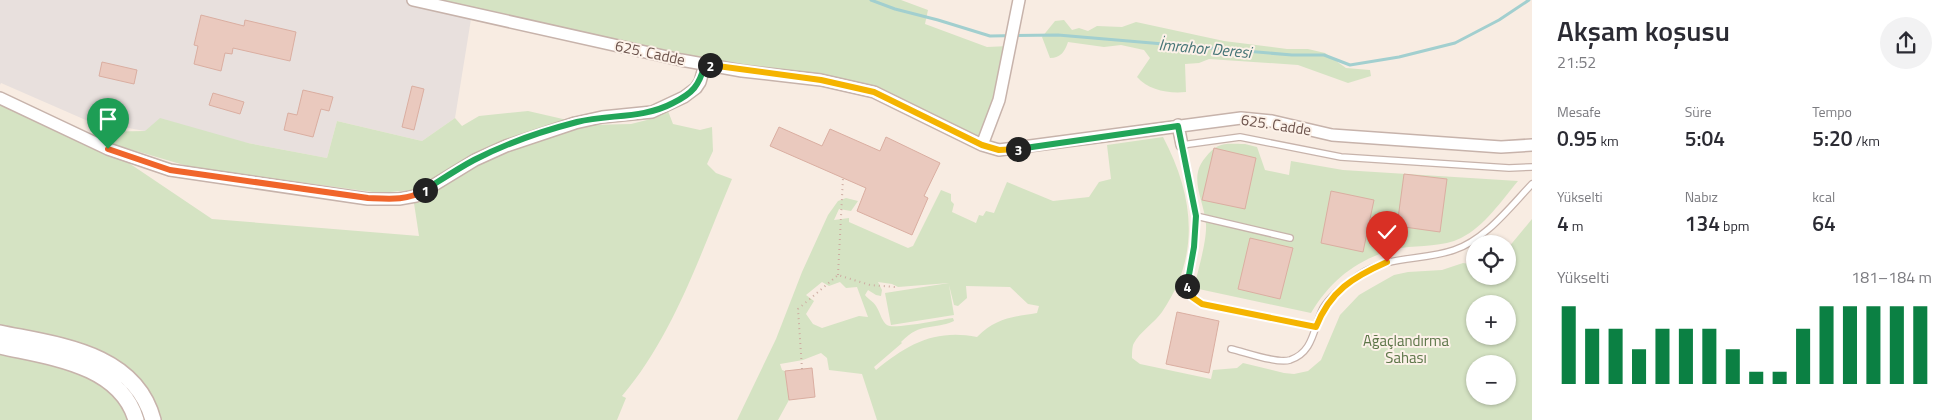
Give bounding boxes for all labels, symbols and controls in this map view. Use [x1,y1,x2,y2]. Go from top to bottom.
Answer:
text: Akşam koşusu [1557,9,1730,52]
button: share [1880,17,1932,69]
water label: İmrahor Deresi [1158,32,1254,64]
street label: 625. Cadde [613,34,687,71]
text: 21:52 [1557,50,1596,74]
pin: 2 [698,52,722,78]
text: 2 [707,55,714,76]
pin [87,98,129,149]
text: Mesafe [1557,101,1601,122]
text: Süre [1685,101,1711,122]
text: Tempo [1812,101,1852,122]
icon: arrive [94,105,122,133]
street label: 625. Cadde [1239,108,1313,141]
text: 0.95 [1557,122,1597,154]
text: 5:04 [1685,122,1725,154]
text: 5:20 [1812,122,1853,154]
text: km [1597,130,1619,151]
text: /km [1853,130,1880,151]
pin: 3 [1006,136,1030,162]
text: 3 [1015,139,1022,160]
pin: 1 [412,178,438,202]
text: 1 [422,180,429,201]
text: Yükselti [1557,186,1603,207]
text: Nabız [1685,186,1718,207]
text: kcal [1812,186,1835,207]
text: 4 [1557,207,1569,239]
text: 134 [1685,207,1720,239]
text: 64 [1812,207,1836,239]
pin [1366,211,1408,262]
text: m [1569,215,1584,236]
text: bpm [1720,215,1749,236]
icon: check [1373,218,1401,246]
map controls [1466,235,1516,405]
button: locate [1466,235,1516,285]
text: Yükselti [1557,265,1609,289]
text: 181–184 m [1851,265,1932,289]
pin: 4 [1174,274,1200,298]
text: 4 [1184,276,1191,297]
button: + [1466,295,1516,345]
park label: Ağaçlandırma Sahası [1363,329,1450,369]
button: − [1466,355,1516,405]

